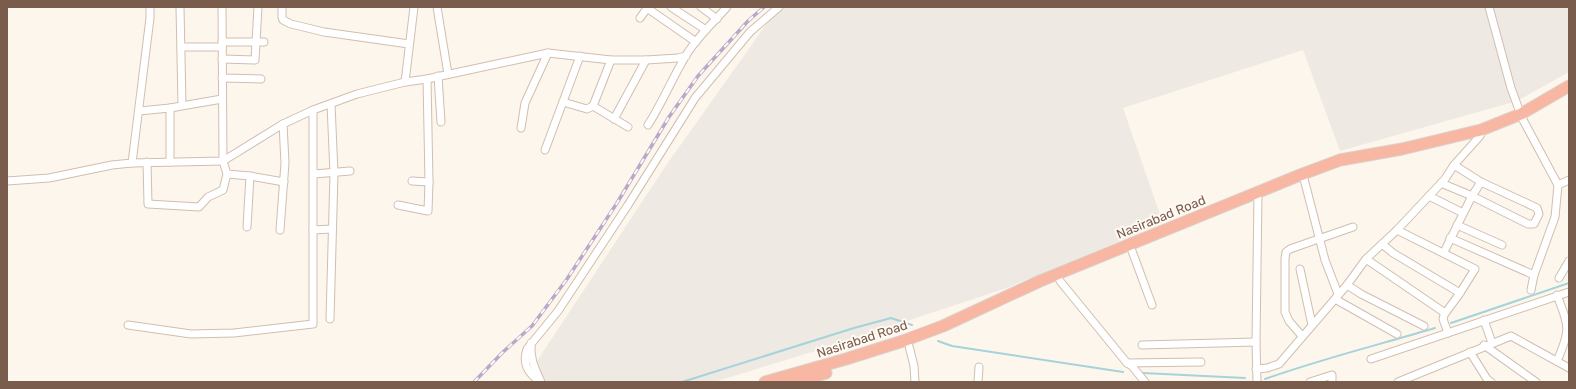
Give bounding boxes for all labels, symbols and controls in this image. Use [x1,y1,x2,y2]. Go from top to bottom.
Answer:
street label: Nasirabad Road [1114,192,1208,242]
street label: Nasirabad Road [815,317,909,361]

